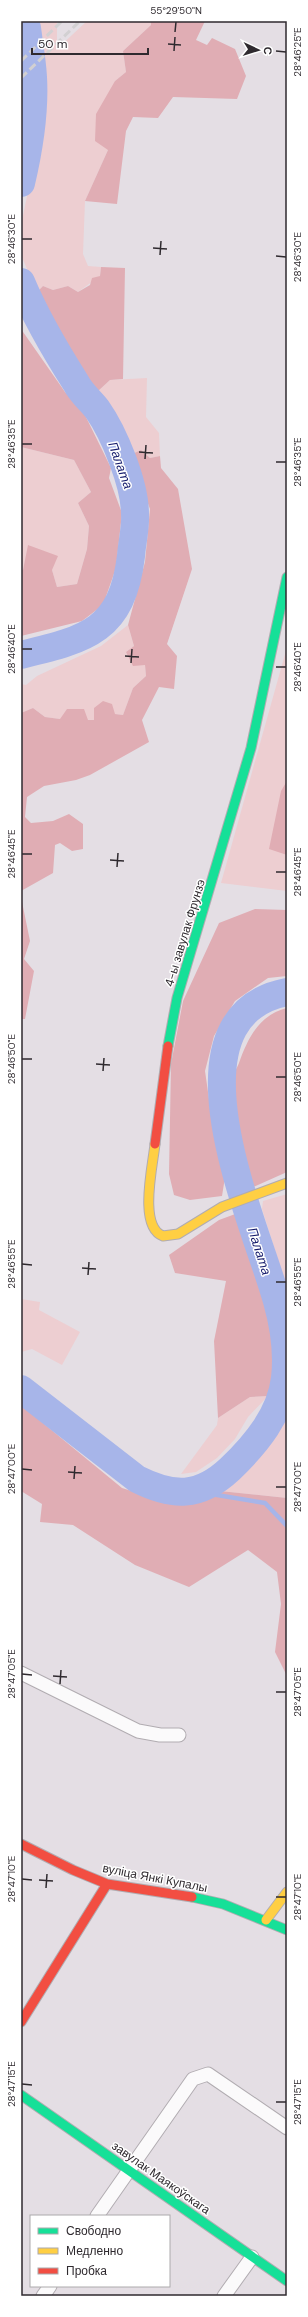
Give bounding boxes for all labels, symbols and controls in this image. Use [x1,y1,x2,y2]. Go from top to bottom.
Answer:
text: 55°29'50"N [150,4,202,17]
text: 28°46'25"E [291,27,304,77]
scale bar [32,30,148,56]
north arrow [238,30,278,70]
text: 50 m [38,36,67,52]
text: С [261,46,275,55]
text: 28°46'30"E [5,213,18,264]
text: 28°46'30"E [291,231,304,282]
text: 28°46'35"E [5,419,18,469]
text: 28°46'35"E [291,437,304,487]
water label: Палата [104,439,137,491]
text: 28°46'40"E [5,624,18,674]
text: 28°46'40"E [291,642,304,692]
text: 28°46'45"E [5,829,18,879]
text: 28°46'45"E [291,847,304,897]
street label: 4-ы завулак Фрунзэ [161,877,209,989]
text: 28°46'50"E [5,1034,18,1084]
text: 28°46'50"E [291,1052,304,1102]
water label: Палата [244,1225,275,1277]
text: 28°46'55"E [5,1239,18,1289]
text: 28°46'55"E [291,1257,304,1307]
text: 28°47'00"E [5,1443,18,1494]
text: 28°47'00"E [291,1461,304,1512]
text: 28°47'05"E [5,1649,18,1699]
text: 28°47'05"E [291,1667,304,1717]
text: 28°47'10"E [5,1855,18,1902]
street label: вуліца Янкі Купалы [101,1860,209,1896]
text: 28°47'10"E [291,1873,304,1920]
text: 28°47'15"E [5,2061,18,2107]
text: 28°47'15"E [291,2079,304,2125]
street label: завулак Маякоўскага [109,2138,214,2218]
legend [30,2215,170,2287]
text: Свободно [66,2223,121,2239]
text: Медленно [66,2243,123,2259]
text: Пробка [66,2263,107,2279]

